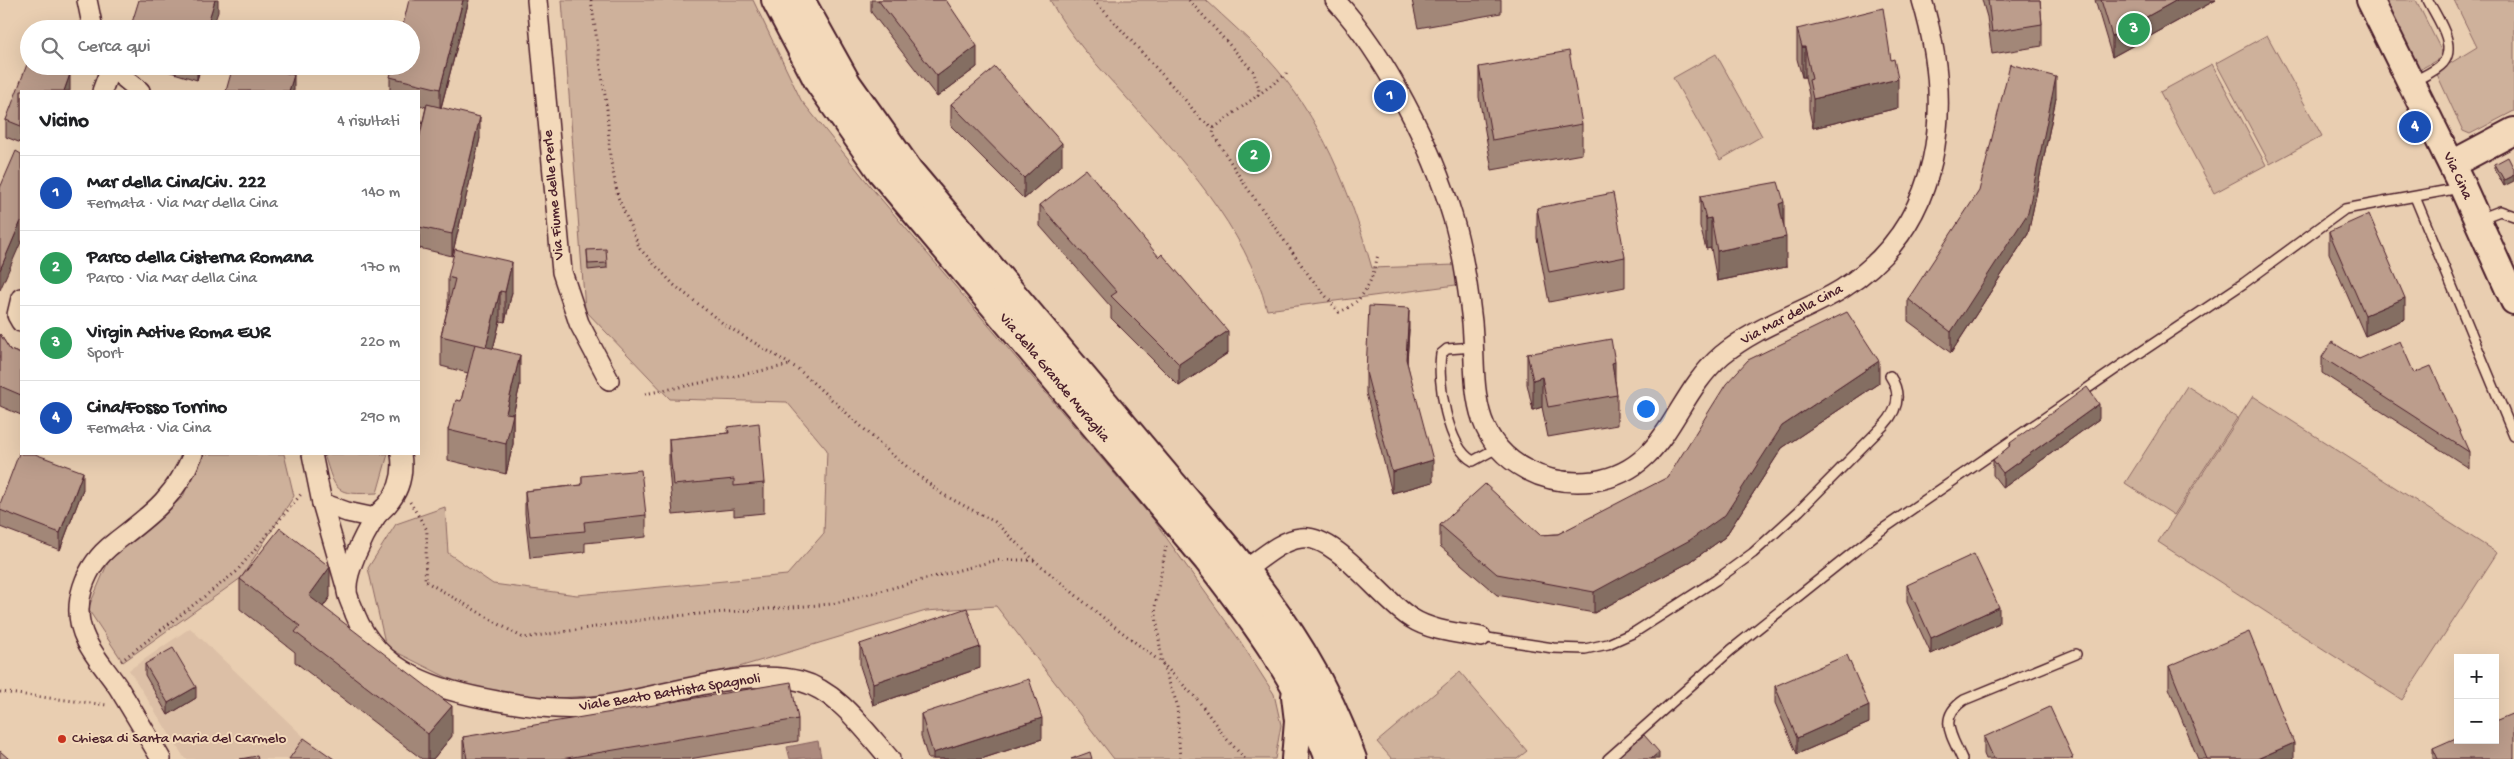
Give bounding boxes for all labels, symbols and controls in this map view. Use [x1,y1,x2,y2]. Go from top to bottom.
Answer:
pin: 3 [2118,10,2150,48]
search box [20,20,420,75]
icon: search [38,34,66,62]
text: Cerca qui [78,36,151,59]
pin: 1 [1374,77,1406,115]
pin: 4 [2399,108,2431,146]
text: Vicino [40,110,89,135]
text: 4 risultati [337,113,400,132]
street label: Via Fiume delle Perle [539,129,569,262]
pin: 2 [1238,137,1270,175]
street label: Via Cina [2438,148,2476,203]
text: Mar della Cina/Civ. 222 [87,172,266,195]
text: 1 [53,184,59,203]
text: 140 m [362,184,400,203]
text: Fermata · Via Mar della Cina [87,195,278,214]
text: Parco della Cisterna Romana [87,247,313,270]
text: 2 [52,259,60,278]
text: 170 m [361,259,400,278]
text: Parco · Via Mar della Cina [87,270,257,289]
street label: Via Mar della Cina [1737,280,1847,350]
street label: Via della Grande Muraglia [994,309,1114,447]
text: Virgin Active Roma EUR [87,322,270,345]
text: 3 [52,334,60,353]
text: 220 m [360,334,400,353]
text: Sport [87,345,123,364]
your location [1633,396,1659,422]
text: Cina/Fosso Torrino [87,397,227,420]
text: 4 [52,409,60,428]
text: 290 m [360,409,400,428]
text: Fermata · Via Cina [87,420,211,439]
map controls [2454,654,2499,744]
button: + [2454,654,2499,699]
street label: Viale Beato Battista Spagnoli [577,670,762,716]
button: − [2454,699,2499,744]
place label: Chiesa di Santa Maria del Carmelo [72,730,287,748]
marker: Chiesa di Santa Maria del Carmelo [56,733,68,745]

